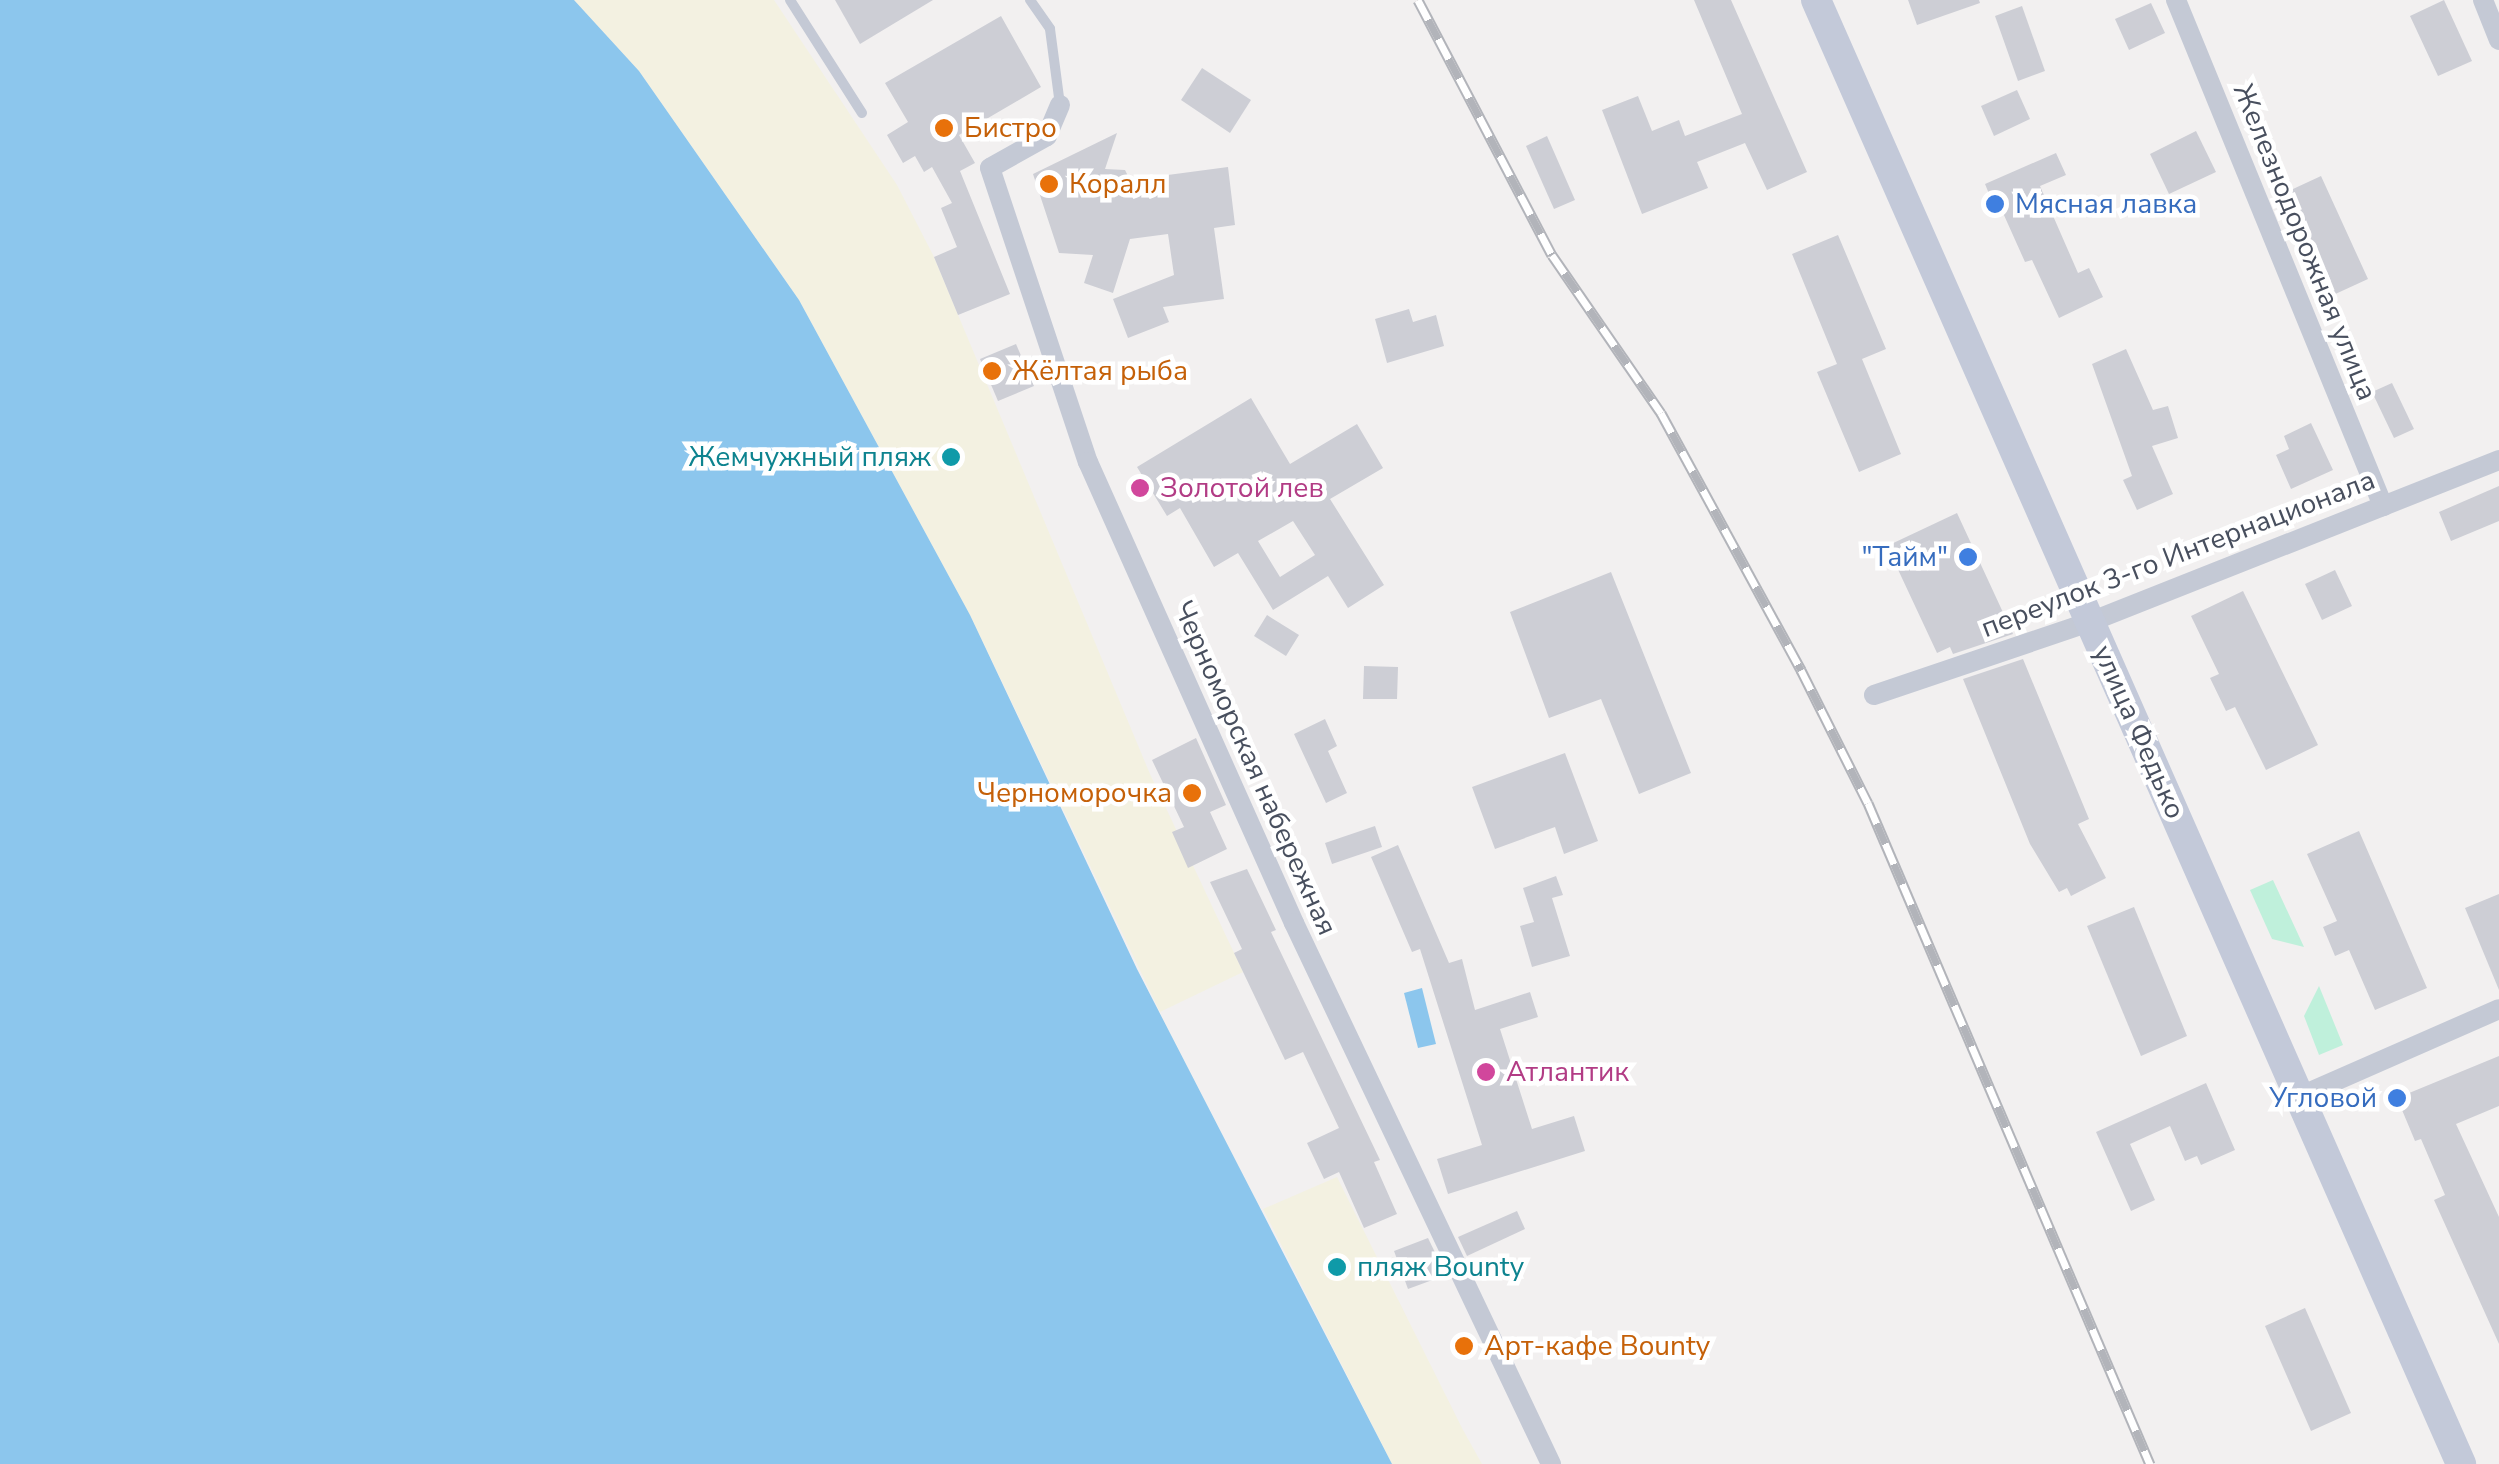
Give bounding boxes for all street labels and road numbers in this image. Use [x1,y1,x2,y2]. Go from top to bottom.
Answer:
street label: Железнодорожная улица [2226,79,2384,405]
street label: переулок 3-го Интернационала [1976,463,2380,645]
street label: Черноморская набережная [1166,596,1344,940]
street label: улица Федько [2086,640,2192,824]

